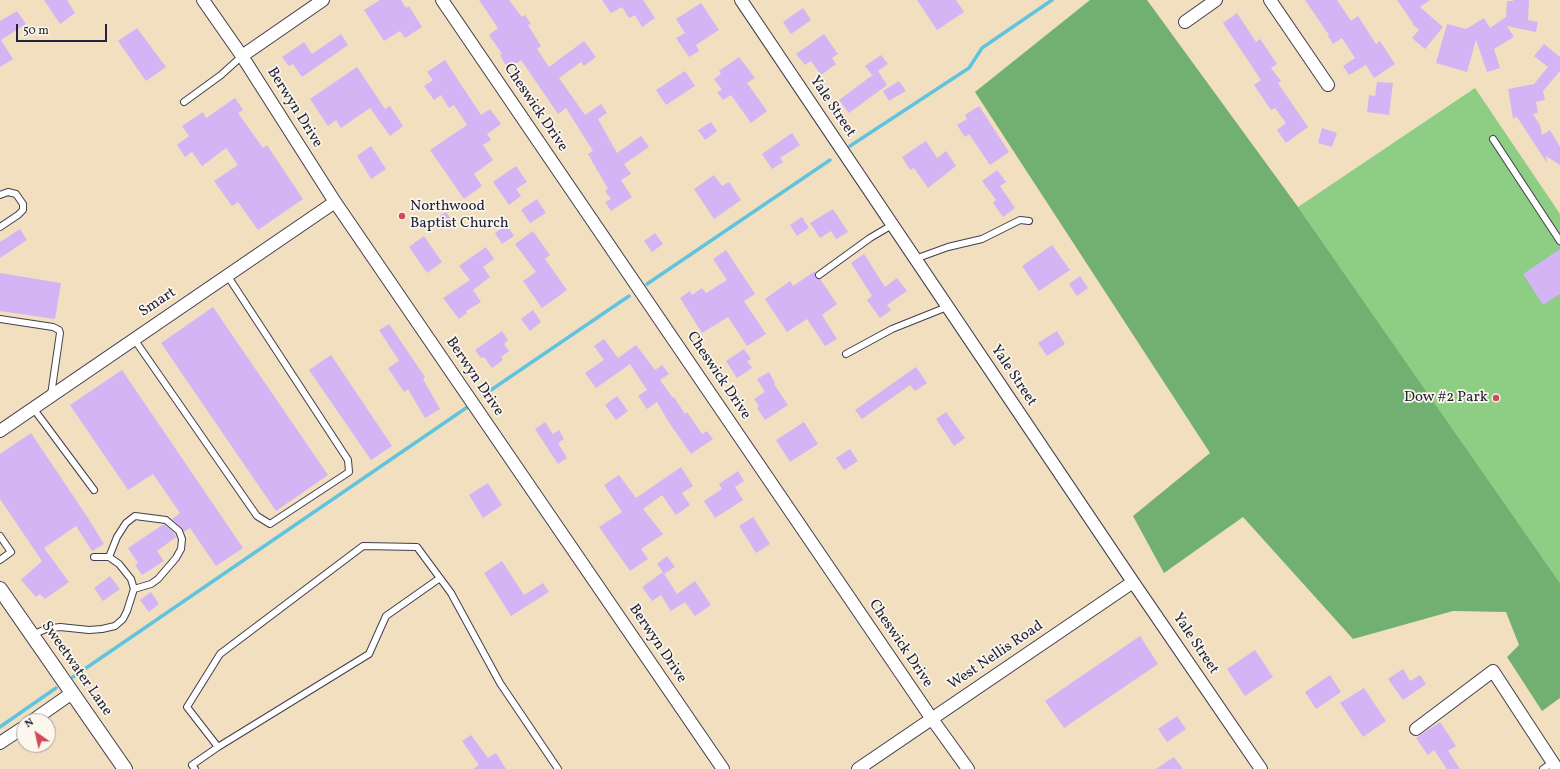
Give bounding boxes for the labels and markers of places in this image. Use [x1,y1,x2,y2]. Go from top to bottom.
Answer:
place label: Northwood Baptist Church [410,198,509,233]
marker: Northwood Baptist Church [397,211,407,221]
place label: Dow #2 Park [1404,389,1488,407]
marker: Dow #2 Park [1491,393,1501,403]

